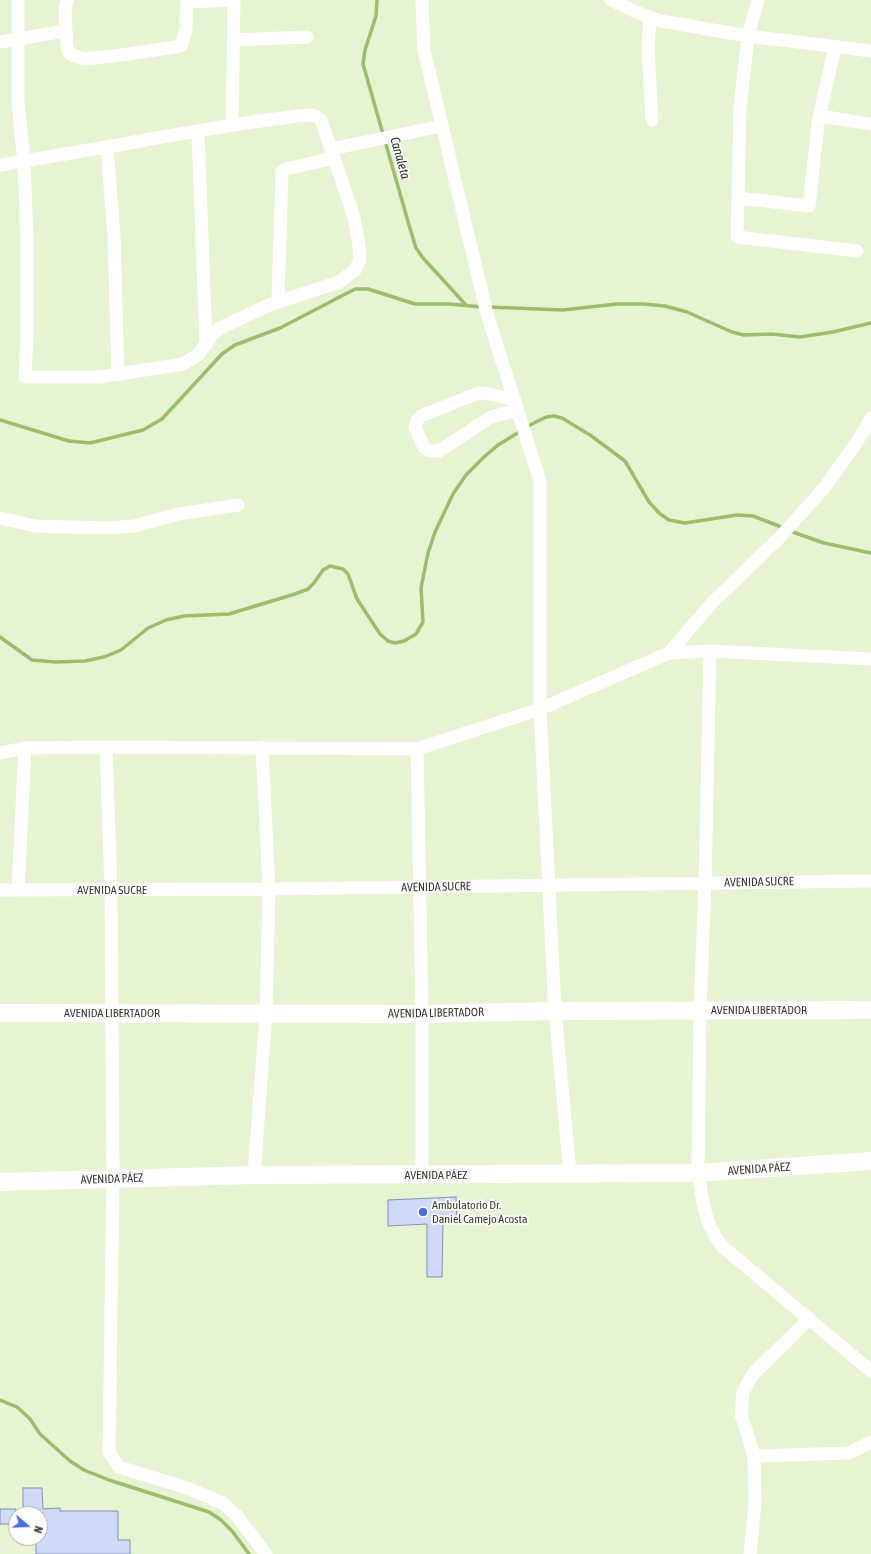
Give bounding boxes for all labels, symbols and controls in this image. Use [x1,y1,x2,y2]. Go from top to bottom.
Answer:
water label: Canaleta [387,135,413,181]
street label: AVENIDA SUCRE [724,874,794,890]
street label: AVENIDA SUCRE [401,879,471,895]
street label: AVENIDA SUCRE [77,883,147,897]
street label: AVENIDA LIBERTADOR [711,1003,807,1017]
street label: AVENIDA LIBERTADOR [388,1005,484,1021]
street label: AVENIDA LIBERTADOR [64,1006,160,1020]
street label: AVENIDA PÁEZ [727,1160,791,1178]
street label: AVENIDA PÁEZ [405,1168,467,1182]
street label: AVENIDA PÁEZ [80,1171,144,1187]
place label: Ambulatorio Dr. Daniel Camejo Acosta [432,1198,527,1226]
marker: Ambulatorio Dr. Daniel Camejo Acosta [417,1206,429,1218]
north arrow [8,1506,48,1546]
text: N [32,1525,45,1535]

